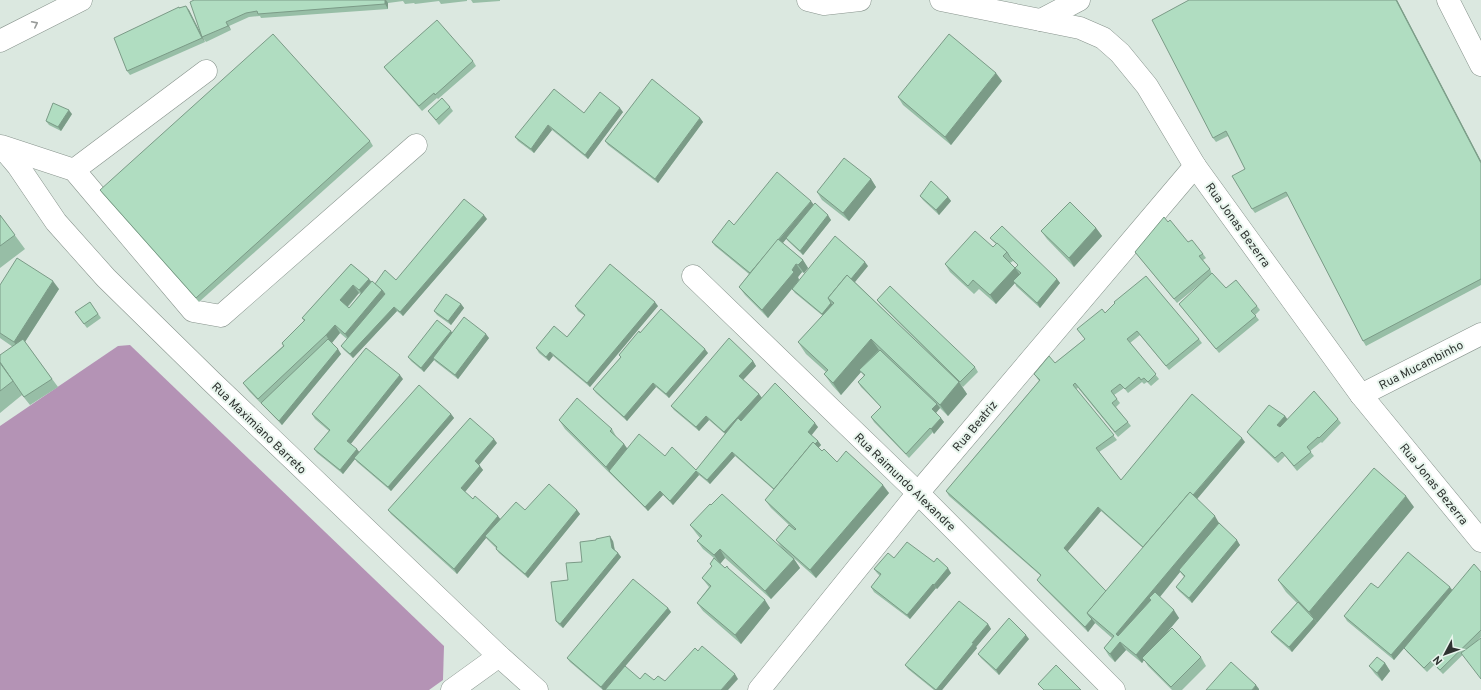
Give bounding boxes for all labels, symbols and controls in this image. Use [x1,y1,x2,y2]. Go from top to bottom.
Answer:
one-way arrow [31,21,38,28]
street label: Rua Jonas Bezerra [1201,180,1273,271]
street label: Rua Mucambinho [1376,338,1467,394]
street label: Rua Maximiano Barreto [207,379,309,478]
street label: Rua Beatriz [950,398,1002,456]
street label: Rua Raimundo Alexandre [850,430,958,535]
street label: Rua Jonas Bezerra [1395,440,1471,529]
north arrow [1425,634,1465,674]
text: N [1430,652,1446,667]

